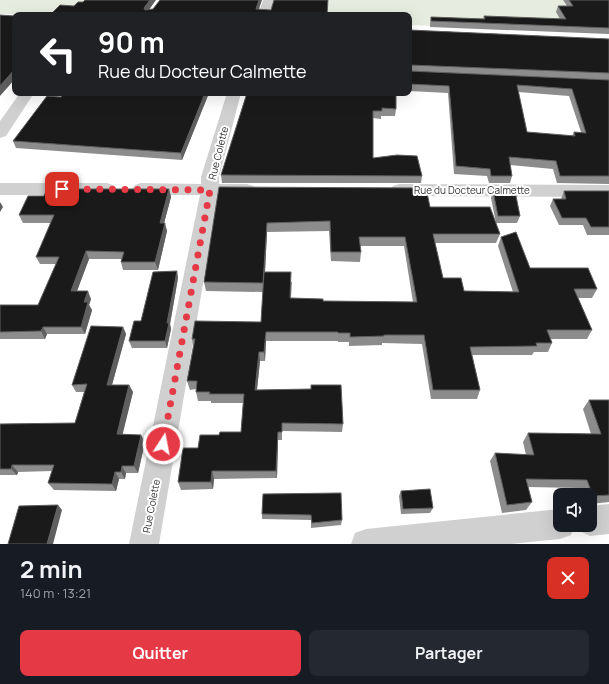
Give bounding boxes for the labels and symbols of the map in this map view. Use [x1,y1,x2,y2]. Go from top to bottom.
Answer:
street label: Rue Colette [205,125,231,181]
pin [45,172,79,206]
street label: Rue du Docteur Calmette [414,183,530,197]
position arrow [142,423,184,465]
street label: Rue Colette [139,478,163,534]

